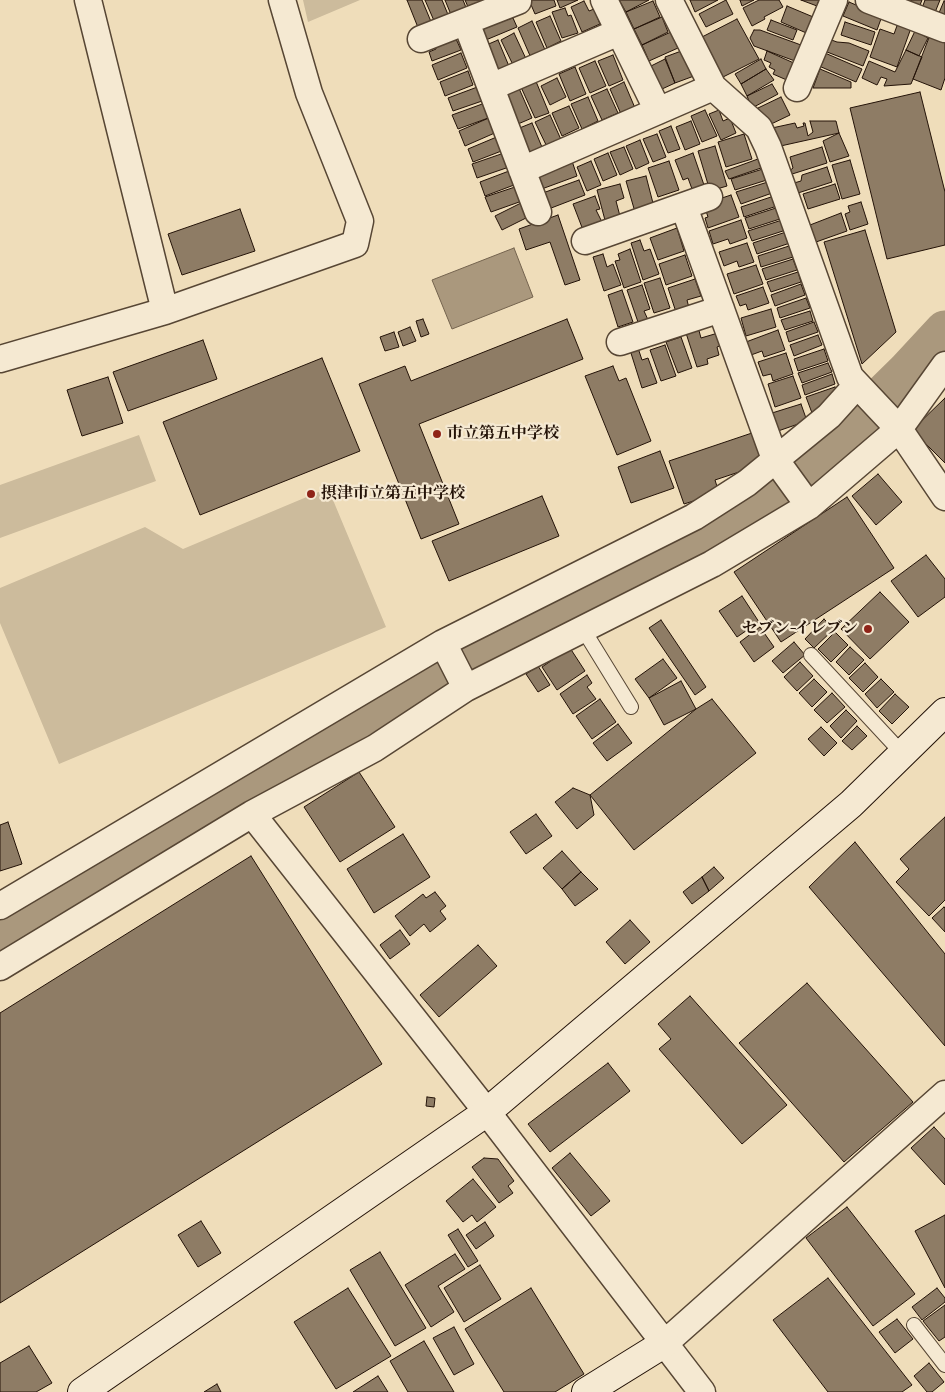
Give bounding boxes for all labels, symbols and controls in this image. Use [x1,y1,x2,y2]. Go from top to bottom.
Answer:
place label: 市立第五中学校 [447,424,559,444]
marker: 市立第五中学校 [431,428,443,440]
place label: 摂津市立第五中学校 [321,484,465,504]
marker: 摂津市立第五中学校 [305,488,317,500]
place label: セブン-イレブン [742,619,858,639]
marker: セブン-イレブン [862,623,874,635]

